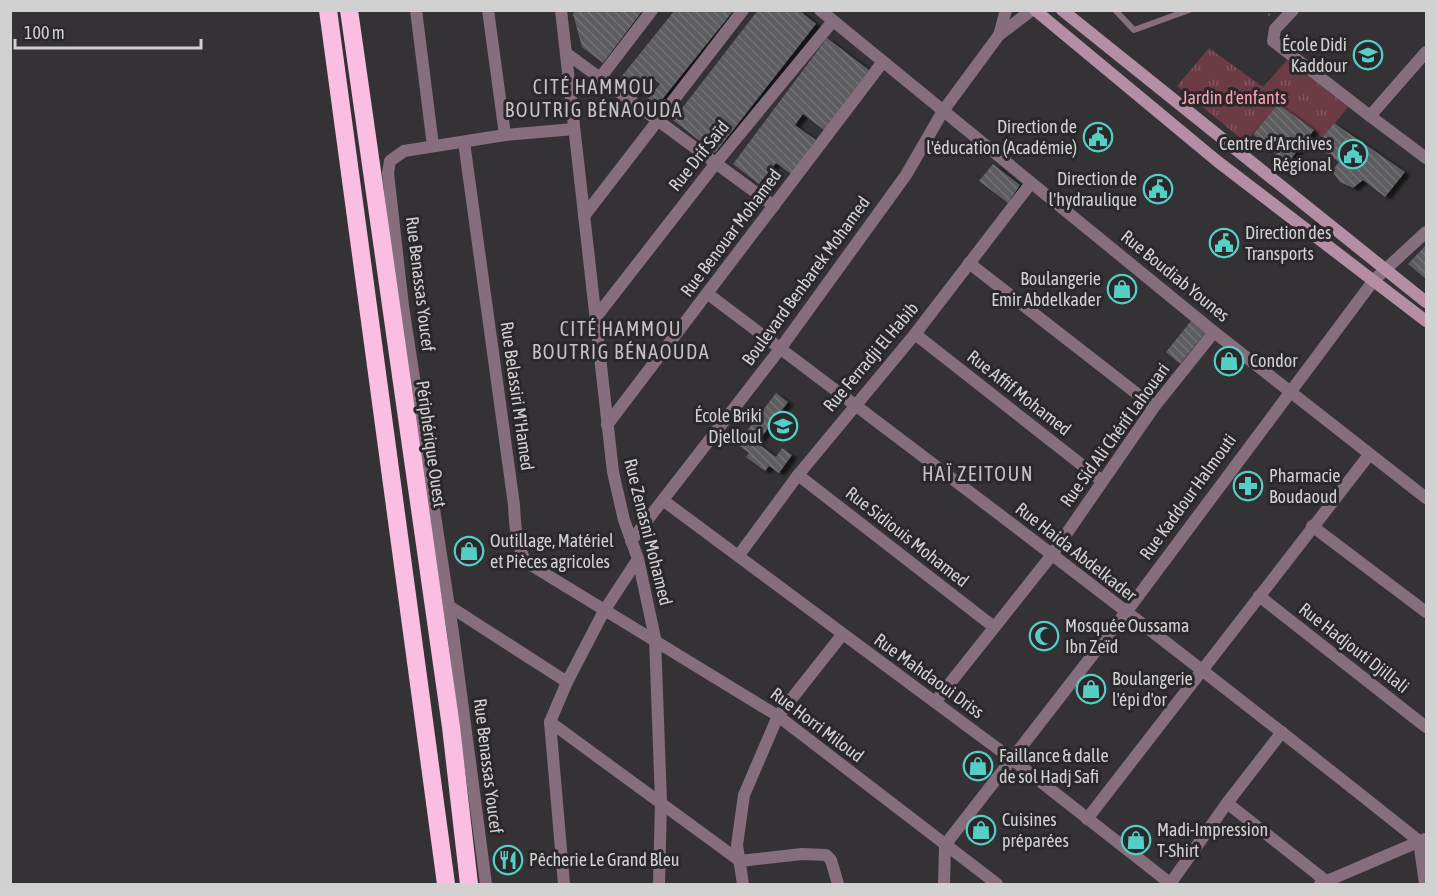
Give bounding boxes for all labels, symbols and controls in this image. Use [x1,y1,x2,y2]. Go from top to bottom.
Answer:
scale bar [15,12,201,50]
text: 100 m [24,22,65,43]
place label: École Didi Kaddour [1282,34,1348,76]
school or university icon: École Didi Kaddour [1352,39,1384,71]
district label: CITÉ HAMMOU BOUTRIG BÉNAOUDA [505,75,683,121]
park label: Jardin d'enfants [1182,87,1286,108]
street label: Rue Drif Saïd [664,116,733,195]
place label: Direction de l'éducation (Académie) [926,116,1077,158]
public building icon: Direction de l'éducation (Académie) [1082,121,1114,153]
place label: Centre d'Archives Régional [1219,133,1332,175]
public building icon: Centre d'Archives Régional [1337,138,1369,170]
street label: Rue Benouar Mohamed [676,165,785,301]
place label: Direction de l'hydraulique [1048,168,1137,210]
public building icon: Direction de l'hydraulique [1142,173,1174,205]
street label: Boulevard Benbarek Mohamed [737,192,874,369]
street label: Rue Benassas Youcef [402,215,439,353]
place label: Direction des Transports [1245,222,1331,264]
street label: Rue Boudiab Younes [1117,225,1234,326]
public building icon: Direction des Transports [1208,227,1240,259]
place label: Boulangerie Emir Abdelkader [991,268,1102,310]
shop icon: Boulangerie Emir Abdelkader [1106,273,1138,305]
street label: Rue Ferradji El Habib [819,298,922,416]
district label: CITÉ HAMMOU BOUTRIG BÉNAOUDA [532,317,710,363]
street label: Rue Belassiri M'Hamed [497,320,538,472]
shop icon: Condor [1213,345,1245,377]
street label: Rue Affif Mohamed [963,346,1075,440]
place label: Condor [1250,350,1298,371]
street label: Rue Sid Ali Chérif Lahouari [1056,359,1174,511]
street label: Périphérique Ouest [412,379,451,509]
place label: École Briki Djelloul [694,405,762,447]
school or university icon: École Briki Djelloul [767,410,799,442]
street label: Rue Kaddour Halmouti [1135,430,1240,564]
street label: Rue Zenasni Mohamed [620,456,677,607]
district label: HAÏ ZEITOUN [922,462,1034,485]
place label: Pharmacie Boudaoud [1269,465,1341,507]
pharmacy icon: Pharmacie Boudaoud [1232,470,1264,502]
street label: Rue Sidiouis Mohamed [842,482,973,591]
street label: Rue Haida Abdelkader [1012,498,1142,606]
place label: Outillage, Matériel et Pièces agricoles [490,530,614,572]
shop icon: Outillage, Matériel et Pièces agricoles [453,535,485,567]
street label: Rue Hadjouti Djillali [1295,598,1414,697]
place label: Mosquée Oussama Ibn Zeïd [1065,615,1189,657]
mosque icon: Mosquée Oussama Ibn Zeïd [1028,620,1060,652]
street label: Rue Mahdaoui Driss [870,629,988,722]
place label: Boulangerie l'épi d'or [1112,668,1193,710]
shop icon: Boulangerie l'épi d'or [1075,673,1107,705]
street label: Rue Horri Miloud [767,683,868,766]
street label: Rue Benassas Youcef [470,697,507,835]
place label: Faillance & dalle de sol Hadj Safi [999,745,1109,787]
shop icon: Faillance & dalle de sol Hadj Safi [962,750,994,782]
place label: Cuisines préparées [1002,809,1069,851]
shop icon: Cuisines préparées [965,814,997,846]
place label: Madi-Impression T-Shirt [1157,819,1268,861]
shop icon: Madi-Impression T-Shirt [1120,824,1152,856]
restaurant icon: Pêcherie Le Grand Bleu [492,844,524,876]
place label: Pêcherie Le Grand Bleu [529,849,680,870]

